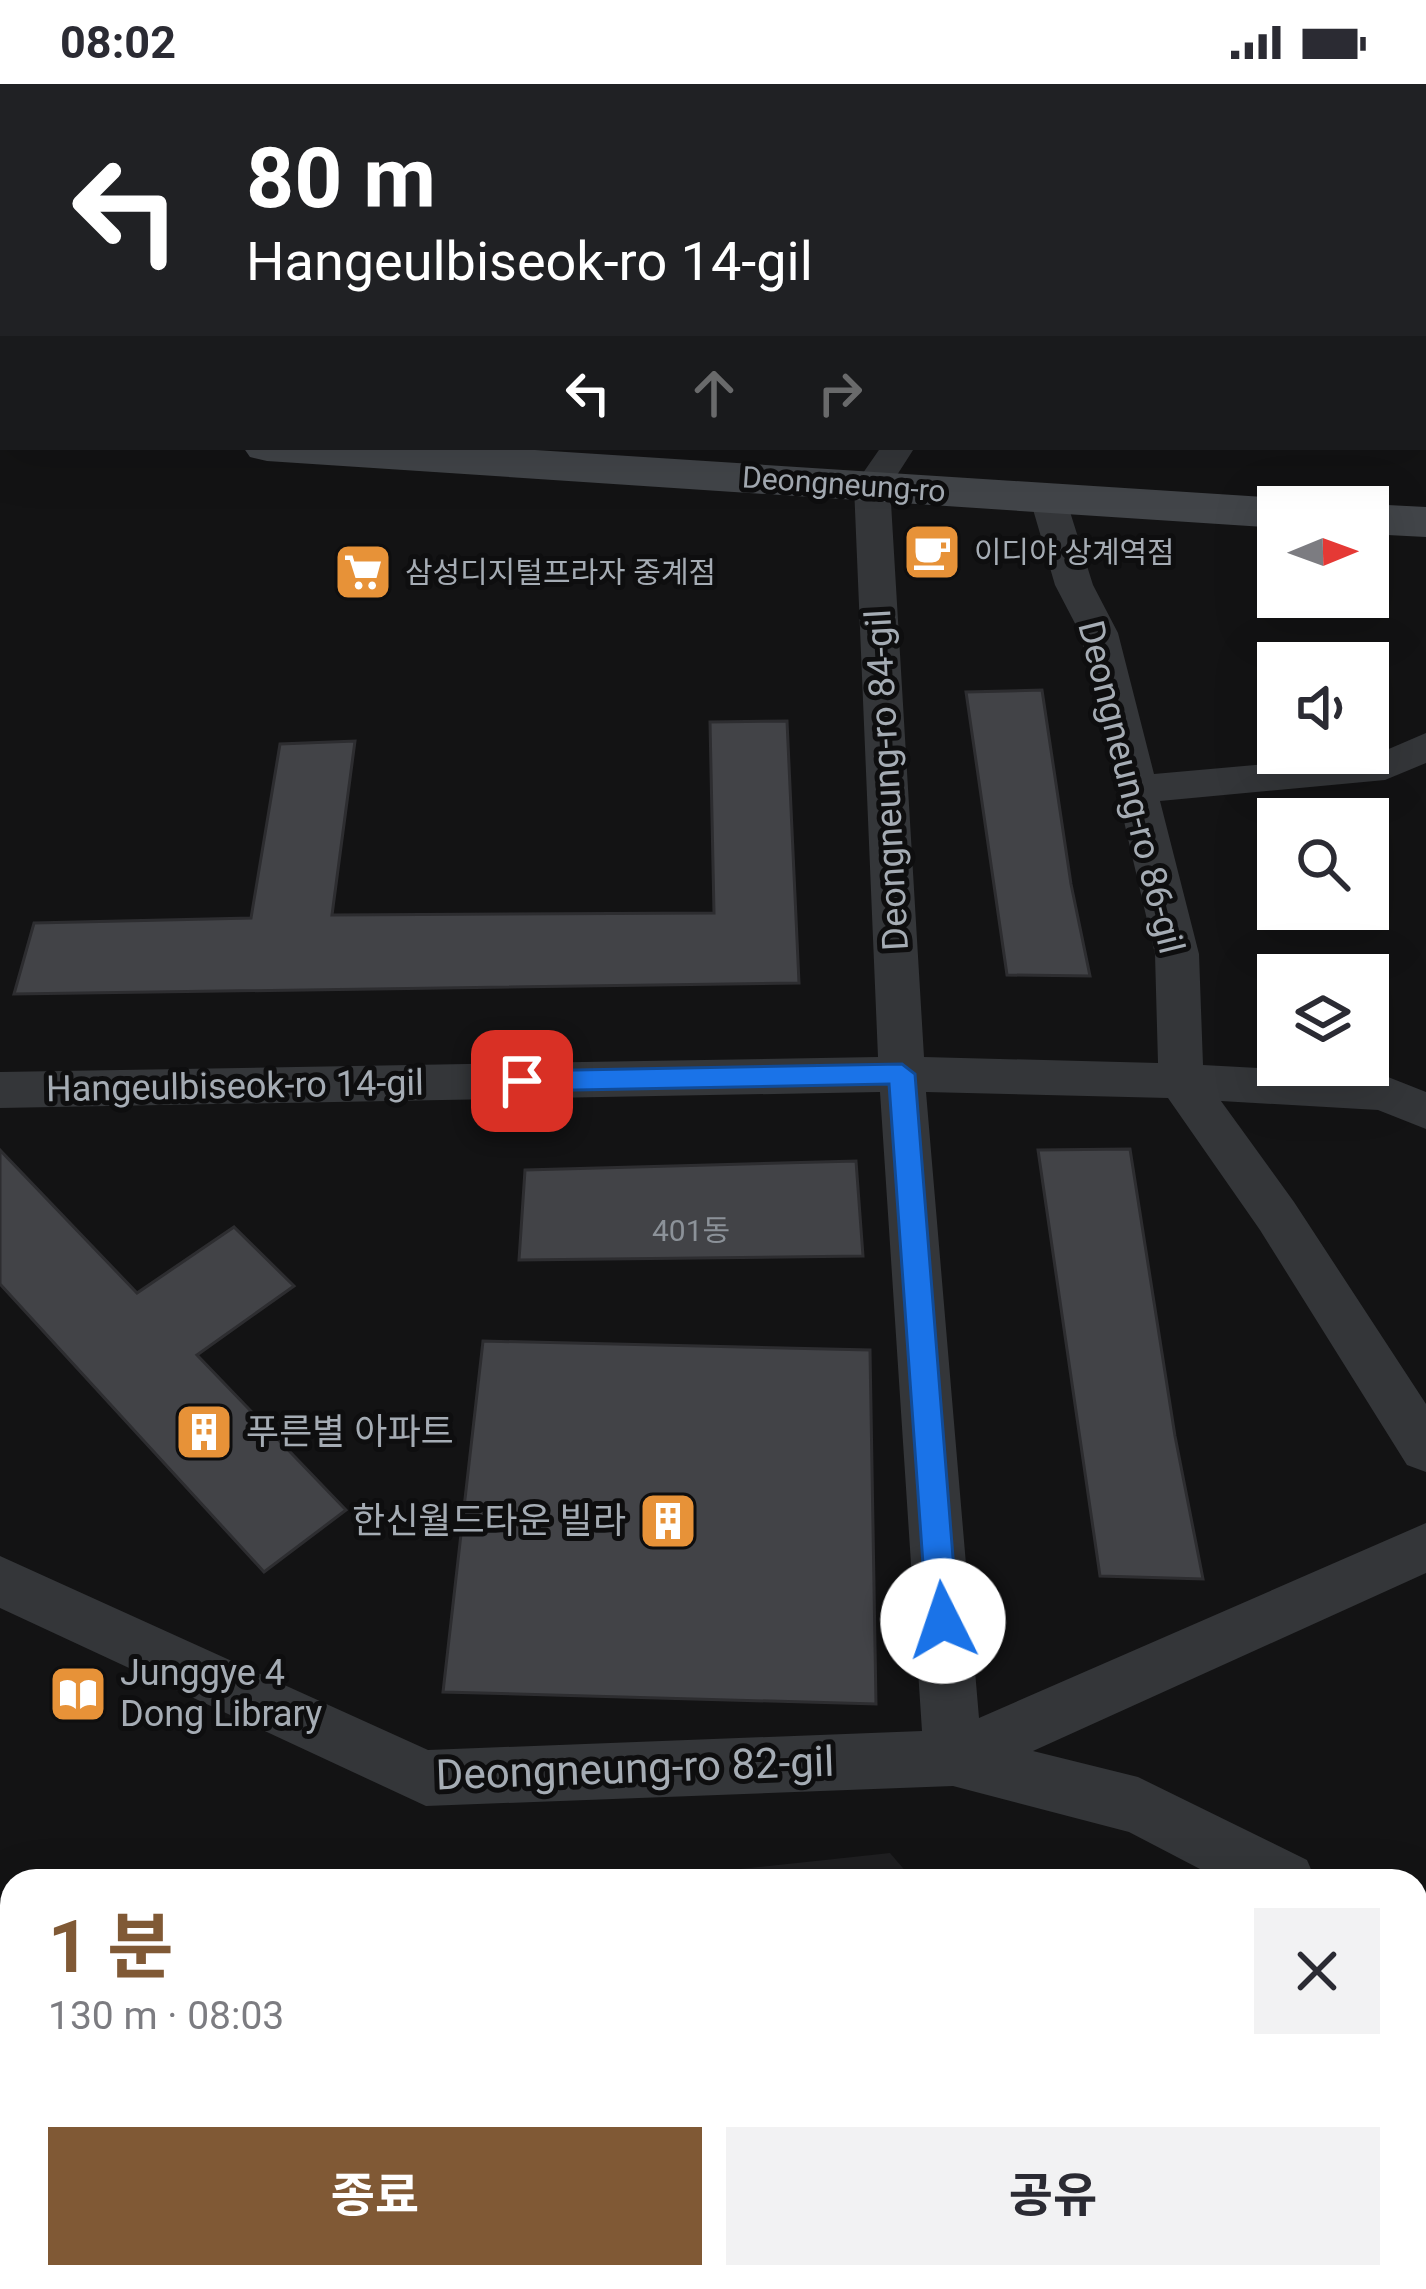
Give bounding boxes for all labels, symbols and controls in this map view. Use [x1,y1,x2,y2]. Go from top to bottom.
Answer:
text: 08:02 [60,16,176,69]
text: 80 m [246,129,436,228]
icon: left [48,132,204,288]
text: Hangeulbiseok-ro 14-gil [246,230,813,293]
icon: left [555,360,621,426]
icon: ahead [681,360,747,426]
icon: right [807,360,873,426]
street label: Deongneung-ro [741,459,947,509]
north arrow [1257,486,1389,618]
map controls [1257,486,1389,1086]
cafe icon: 이디야 상계역점 [901,521,963,583]
place label: 이디야 상계역점 [974,535,1175,570]
supermarket icon: 삼성디지털프라자 중계점 [332,541,394,603]
place label: 삼성디지털프라자 중계점 [405,555,716,590]
street label: Deongneung-ro 84-gil [857,608,917,952]
street label: Deongneung-ro 86-gil [1069,616,1193,958]
button: sound [1257,642,1389,774]
button: search [1257,798,1389,930]
button: layers [1257,954,1389,1086]
pin [471,1030,573,1132]
icon: arrive [489,1048,555,1114]
street label: Hangeulbiseok-ro 14-gil [46,1062,424,1110]
house number: 401동 [652,1213,730,1248]
building icon: 푸른별 아파트 [173,1401,235,1463]
place label: 푸른별 아파트 [246,1411,454,1453]
building icon: 한신월드타운 빌라 [637,1490,699,1552]
place label: 한신월드타운 빌라 [352,1500,626,1542]
position arrow [880,1558,1006,1684]
place label: Junggye 4 Dong Library [120,1652,322,1735]
library icon: Junggye 4 Dong Library [47,1663,109,1725]
street label: Deongneung-ro 82-gil [435,1737,835,1799]
text: 1 분 [48,1905,173,1990]
button: close [1254,1908,1380,2034]
text: 130 m · 08:03 [48,1993,284,2039]
button: 종료 [48,2127,702,2265]
button: 공유 [726,2127,1380,2265]

